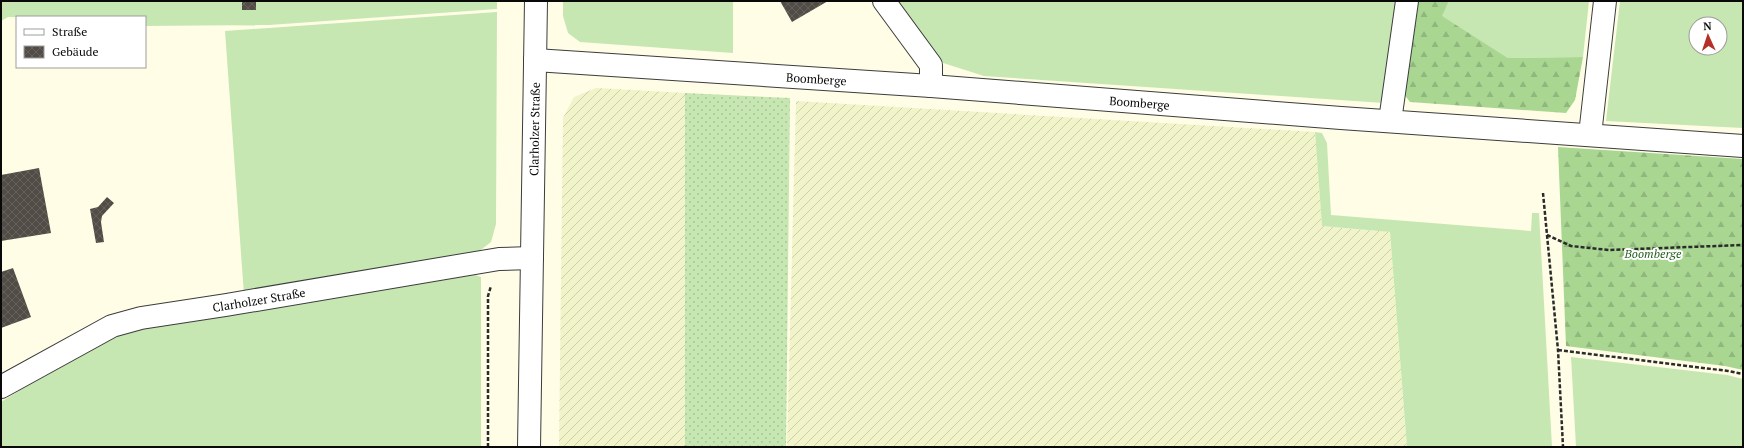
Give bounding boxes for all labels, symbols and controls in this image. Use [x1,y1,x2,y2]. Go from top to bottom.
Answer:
legend [16,16,146,68]
north arrow [1688,16,1728,56]
text: N [1703,19,1713,33]
text: Straße [52,24,87,39]
text: Gebäude [52,44,98,59]
street label: Boomberge [786,69,847,88]
street label: Clarholzer Straße [526,82,542,176]
street label: Boomberge [1109,92,1170,112]
park label: Boomberge [1624,246,1682,261]
street label: Clarholzer Straße [211,284,306,314]

